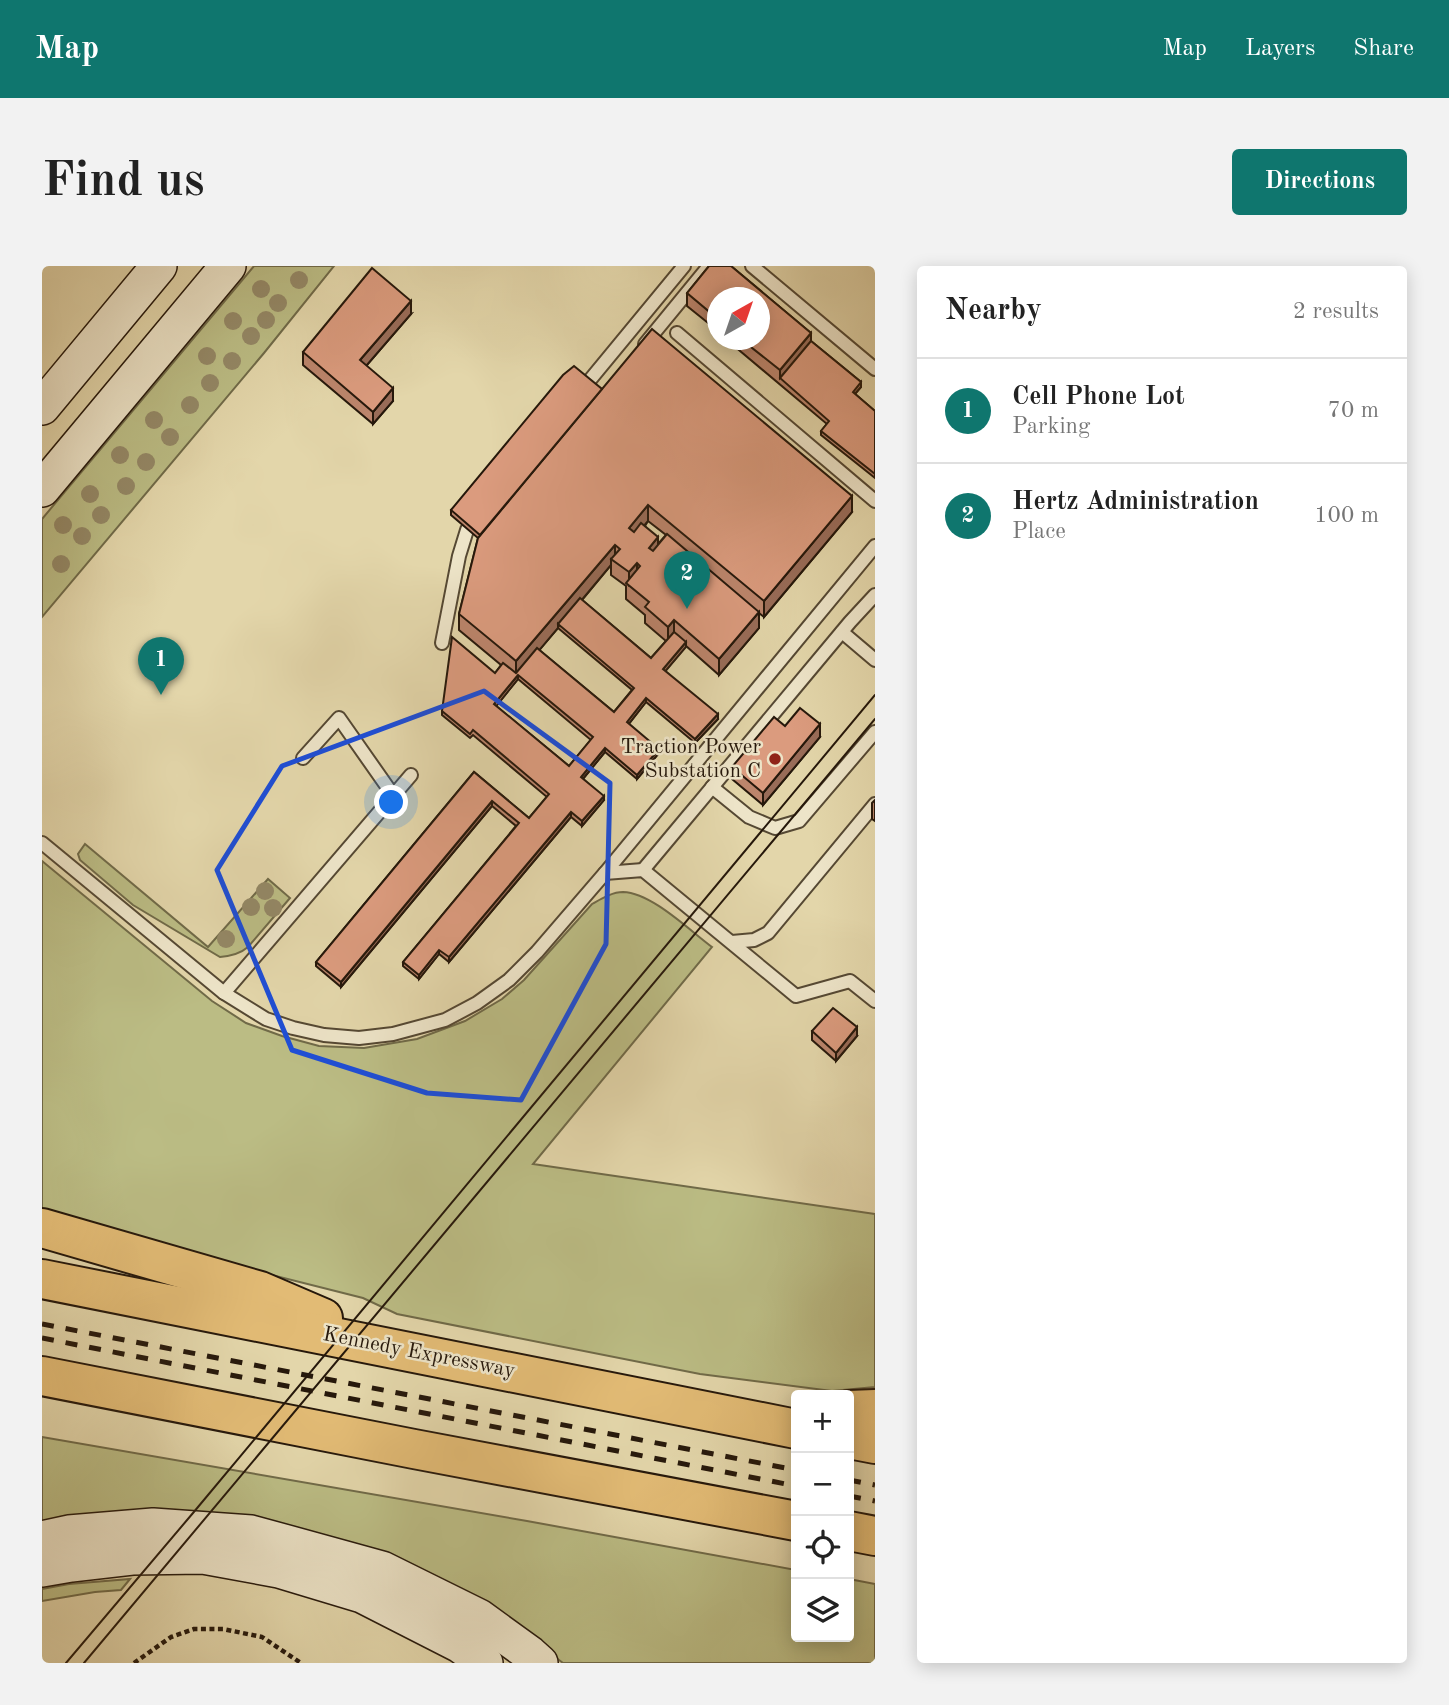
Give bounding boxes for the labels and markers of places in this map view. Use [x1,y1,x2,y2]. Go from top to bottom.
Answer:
pin: 2 [664,551,710,609]
pin: 1 [138,637,184,695]
place label: Traction Power Substation C [620,737,761,782]
marker: Traction Power Substation C [767,751,783,767]

